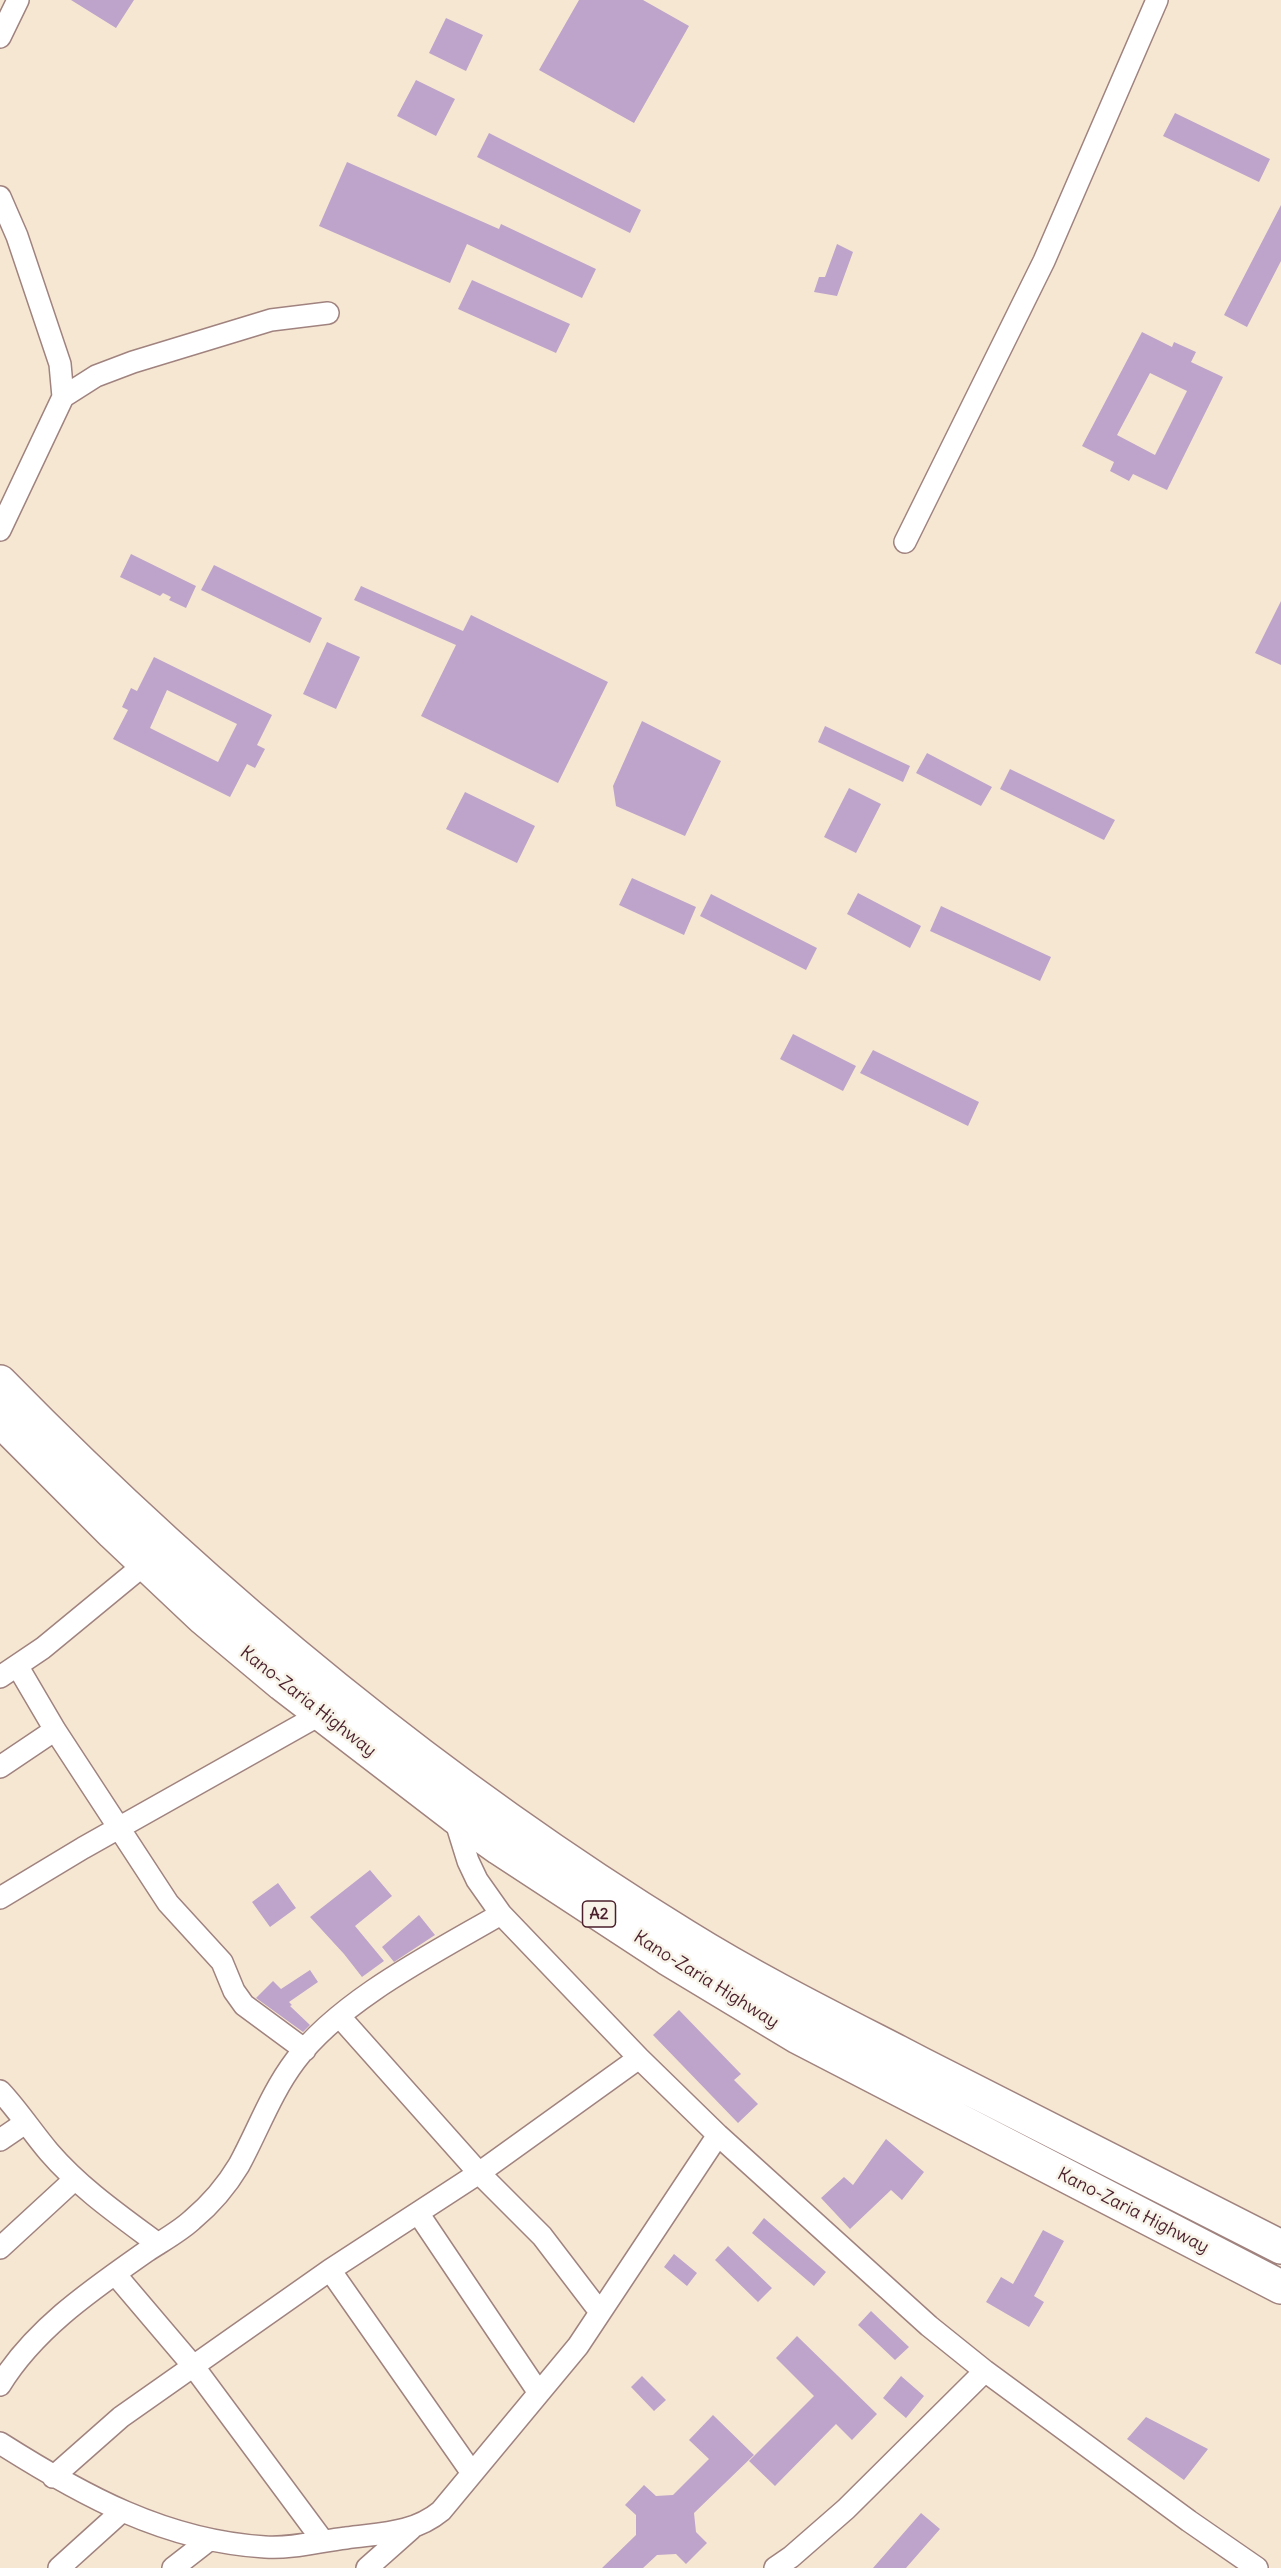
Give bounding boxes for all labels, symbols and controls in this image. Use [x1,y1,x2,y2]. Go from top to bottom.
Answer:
street label: Kano-Zaria Highway [236,1642,380,1762]
road number: A2 [582,1901,616,1927]
street label: Kano-Zaria Highway [629,1927,783,2033]
street label: Kano-Zaria Highway [1054,2163,1212,2259]

